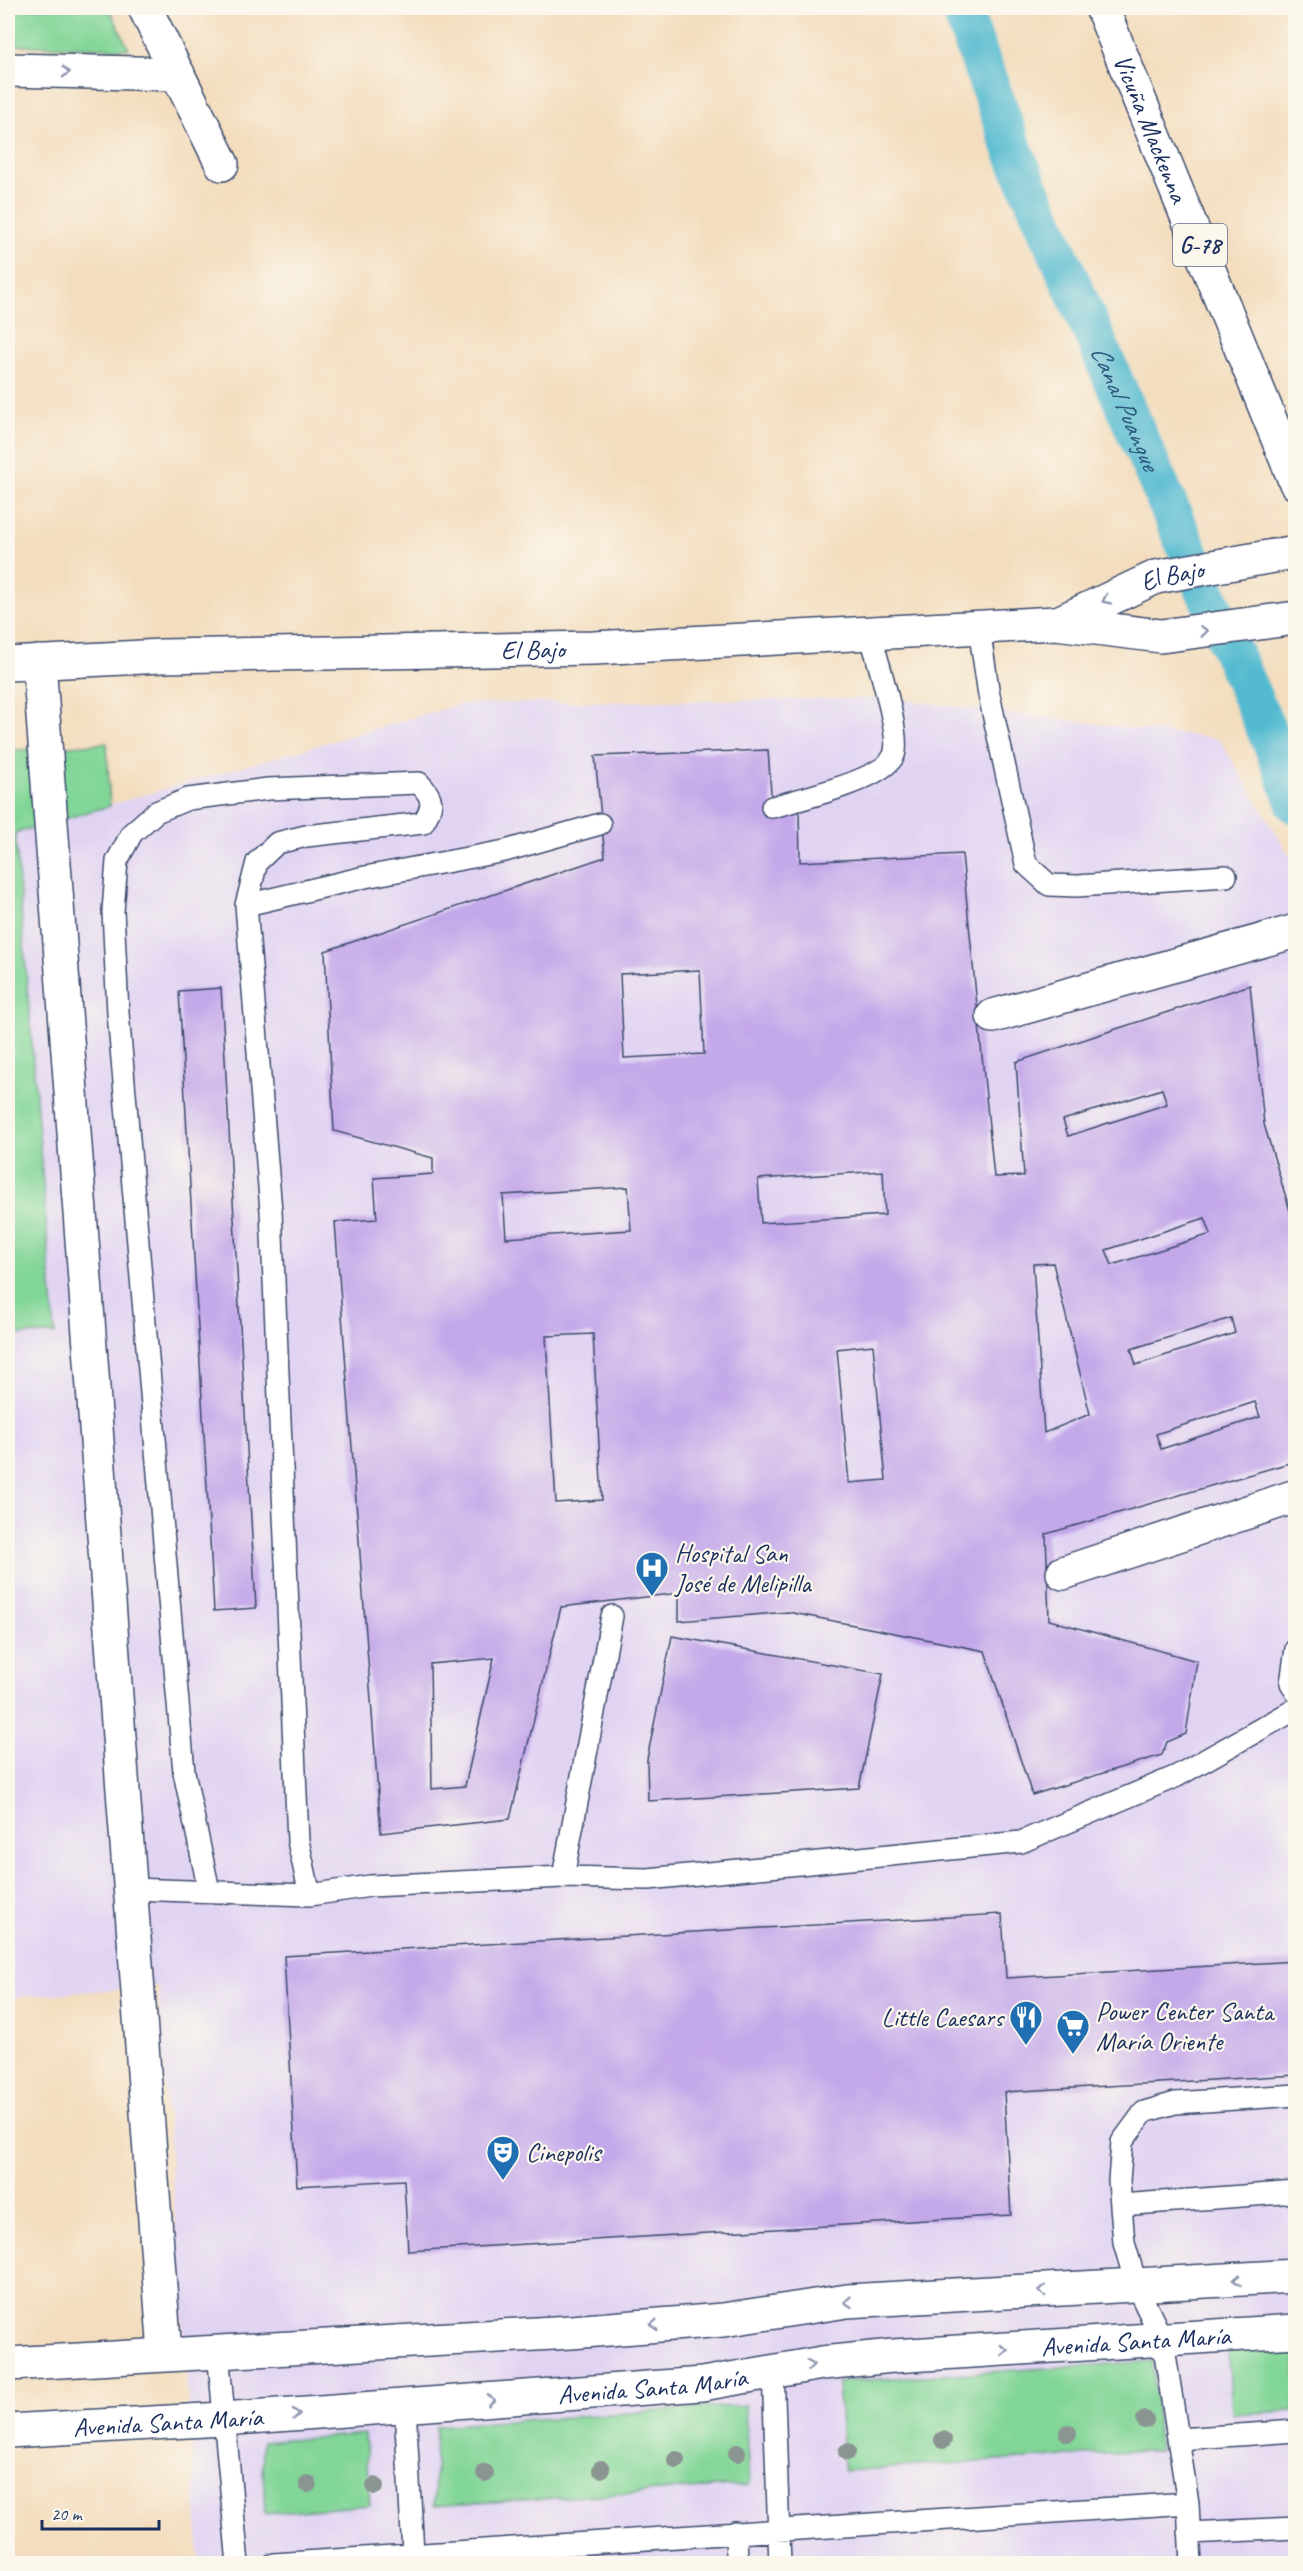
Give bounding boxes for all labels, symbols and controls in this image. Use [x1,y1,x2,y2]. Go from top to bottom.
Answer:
street label: Vicuña Mackenna [1106,50,1196,209]
one-way arrow [61,65,70,78]
road number: G-78 [1173,224,1227,266]
water label: Canal Puangue [1083,340,1169,479]
street label: El Bajo [1135,552,1209,599]
one-way arrow [1102,593,1113,605]
one-way arrow [1199,625,1209,637]
street label: El Bajo [501,632,568,667]
place label: Hospital San José de Melipilla [673,1537,812,1600]
hospital icon: Hospital San José de Melipilla [634,1550,670,1597]
place label: Power Center Santa María Oriente [1096,1995,1276,2058]
restaurant icon: Little Caesars [1008,1999,1044,2046]
place label: Little Caesars [882,2001,1005,2034]
supermarket icon: Power Center Santa María Oriente [1055,2008,1091,2055]
theatre icon: Cinepolis [485,2134,521,2181]
place label: Cinepolis [526,2136,603,2169]
one-way arrow [1233,2273,1242,2286]
one-way arrow [1038,2285,1047,2298]
one-way arrow [843,2295,852,2308]
one-way arrow [650,2319,659,2332]
street label: Avenida Santa María [1040,2319,1233,2364]
one-way arrow [999,2344,1009,2357]
one-way arrow [805,2359,814,2371]
street label: Avenida Santa María [557,2360,751,2411]
one-way arrow [486,2394,495,2407]
street label: Avenida Santa María [72,2400,265,2444]
one-way arrow [292,2408,301,2421]
scale bar [42,2493,159,2531]
text: 20 m [51,2503,84,2525]

